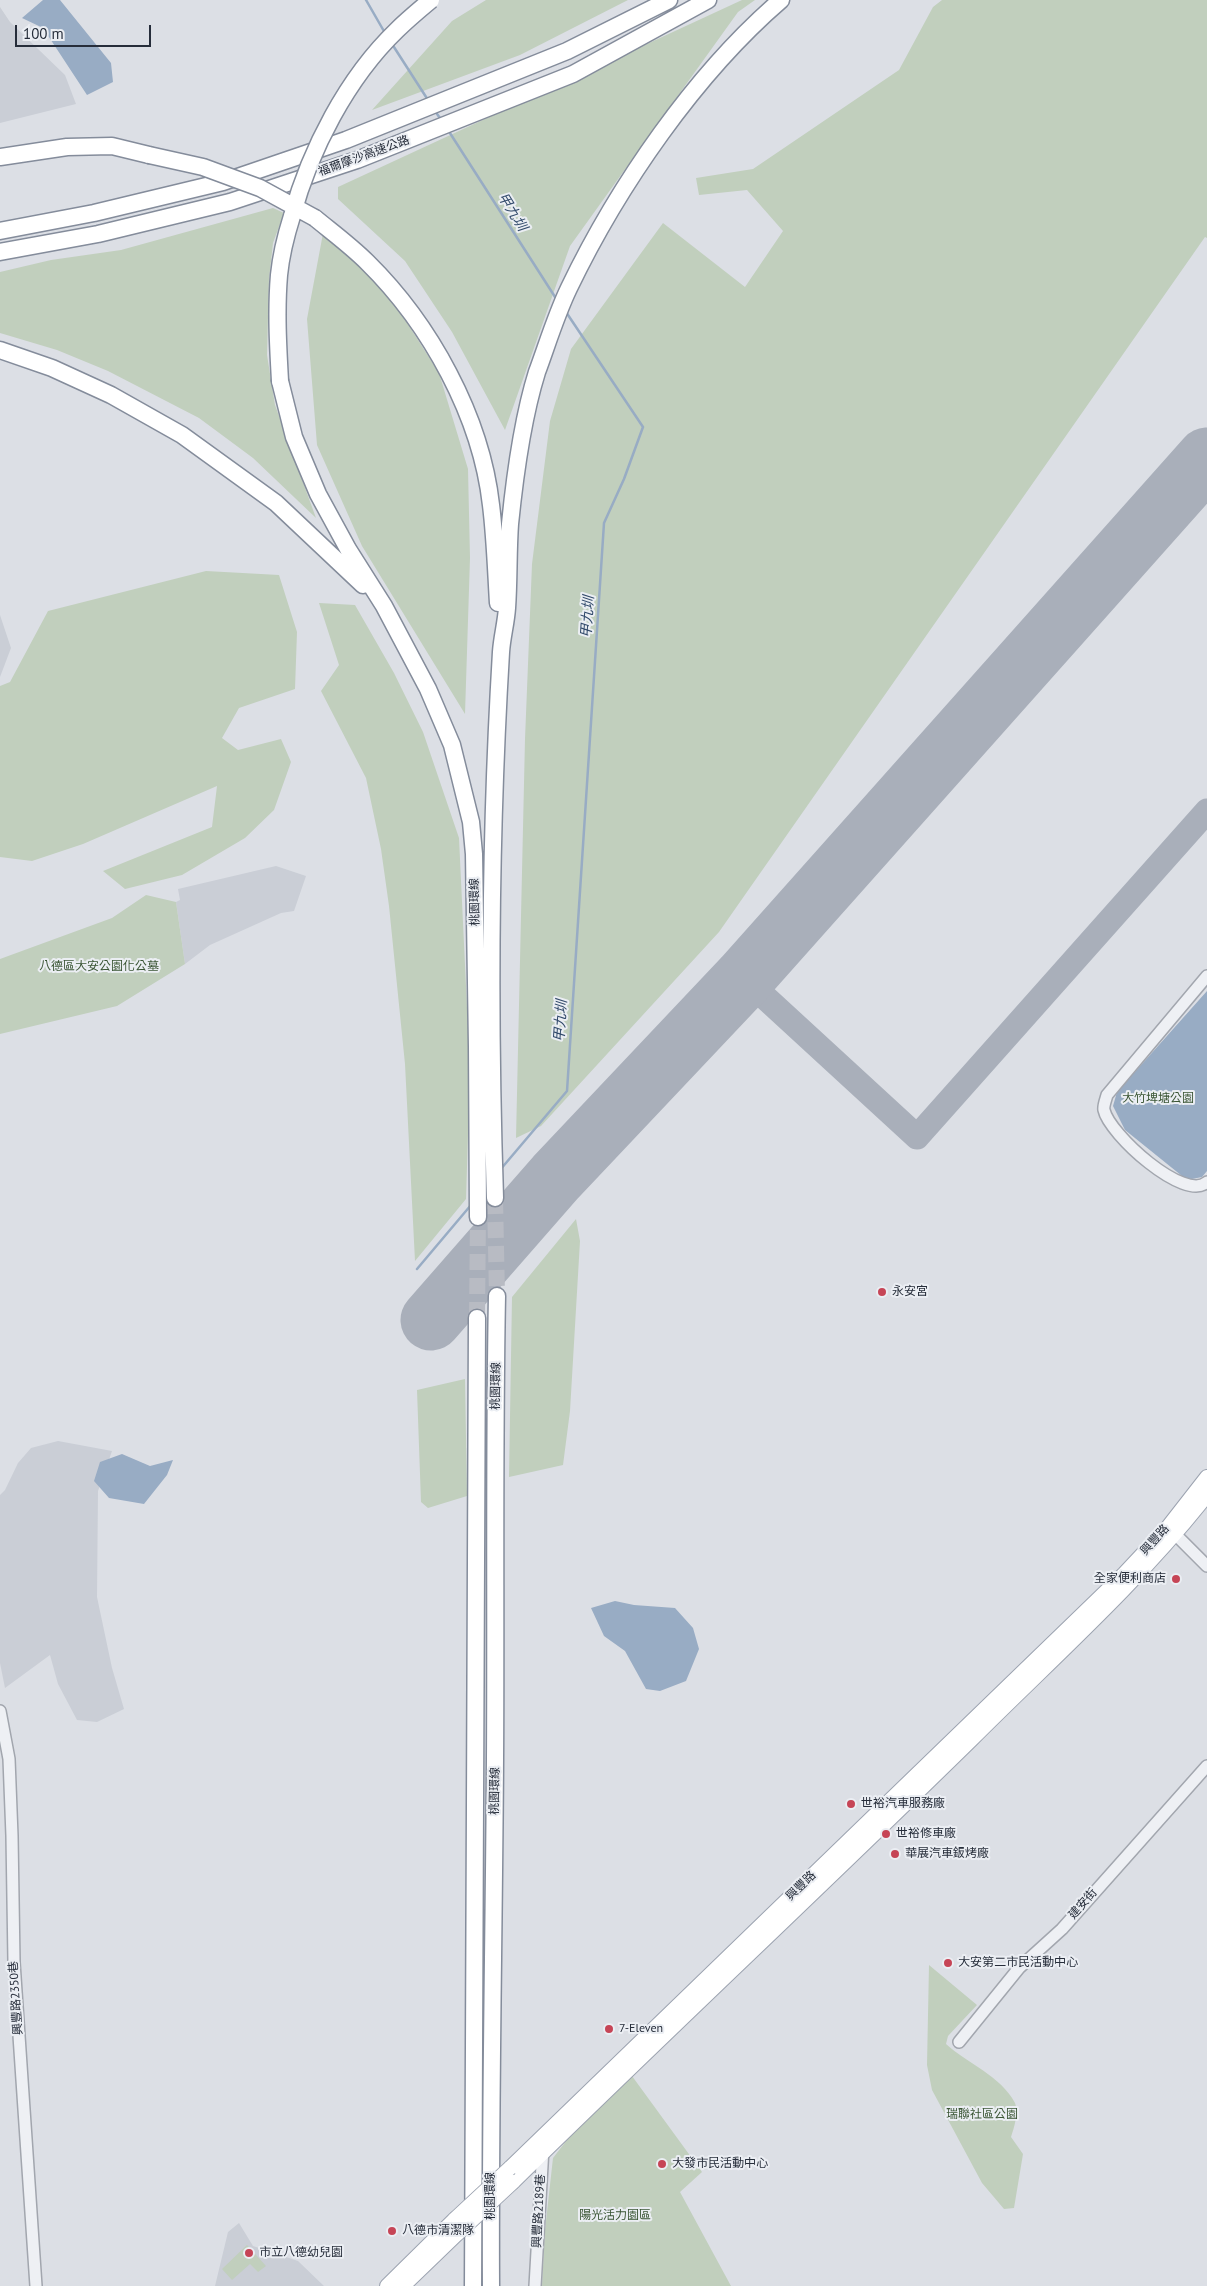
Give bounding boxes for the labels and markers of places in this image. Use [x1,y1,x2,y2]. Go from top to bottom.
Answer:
place label: 永安宮 [892,1285,928,1299]
marker: 永安宮 [876,1286,888,1298]
place label: 全家便利商店 [1094,1572,1166,1586]
marker: 全家便利商店 [1170,1573,1182,1585]
place label: 世裕汽車服務廠 [861,1797,945,1811]
marker: 世裕汽車服務廠 [845,1798,857,1810]
place label: 世裕修車廠 [896,1827,956,1841]
marker: 世裕修車廠 [880,1828,892,1840]
place label: 華展汽車鈑烤廠 [905,1847,989,1861]
marker: 華展汽車鈑烤廠 [889,1848,901,1860]
place label: 大安第二市民活動中心 [958,1956,1078,1970]
marker: 大安第二市民活動中心 [942,1957,954,1969]
place label: 7-Eleven [619,2022,663,2036]
marker: 7-Eleven [603,2023,615,2035]
place label: 大發市民活動中心 [672,2157,768,2171]
marker: 大發市民活動中心 [656,2158,668,2170]
place label: 八德市清潔隊 [402,2224,474,2238]
marker: 八德市清潔隊 [386,2225,398,2237]
place label: 市立八德幼兒園 [259,2246,343,2260]
marker: 市立八德幼兒園 [243,2247,255,2259]

